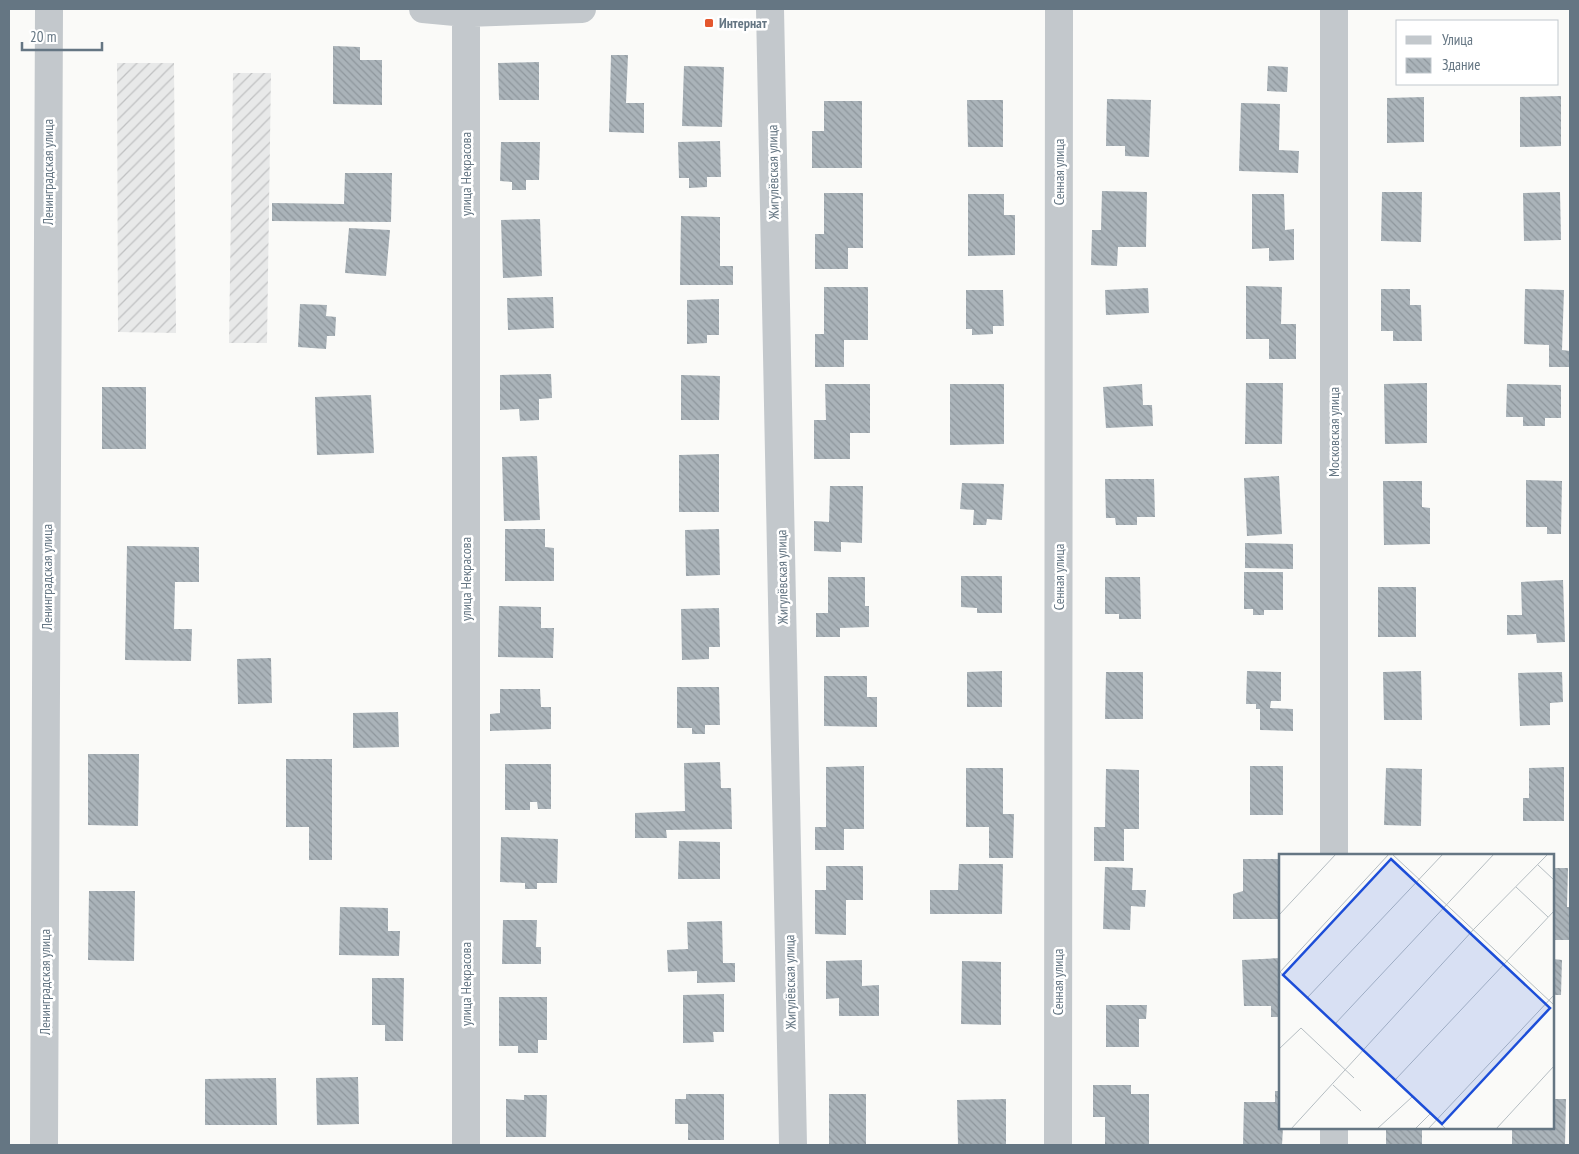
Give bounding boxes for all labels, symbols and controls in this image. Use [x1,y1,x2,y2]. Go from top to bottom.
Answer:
place label: Интернат [719,14,767,32]
marker: Интернат [703,17,715,29]
scale bar [22,20,102,52]
legend [1396,20,1559,85]
text: 20 m [30,27,56,46]
text: Улица [1442,30,1473,49]
text: Здание [1442,55,1480,74]
street label: Ленинградская улица [39,119,57,226]
street label: Жигулёвская улица [763,125,783,220]
street label: улица Некрасова [457,132,475,216]
street label: Сенная улица [1050,139,1068,205]
street label: Московская улица [1325,387,1343,477]
street label: Ленинградская улица [38,524,56,631]
street label: Жигулёвская улица [772,530,792,625]
street label: улица Некрасова [457,537,475,621]
street label: Сенная улица [1050,544,1068,610]
inset map [1279,854,1554,1129]
street label: Ленинградская улица [36,929,54,1036]
street label: Жигулёвская улица [780,935,800,1030]
street label: улица Некрасова [457,942,475,1026]
street label: Сенная улица [1049,949,1067,1015]

